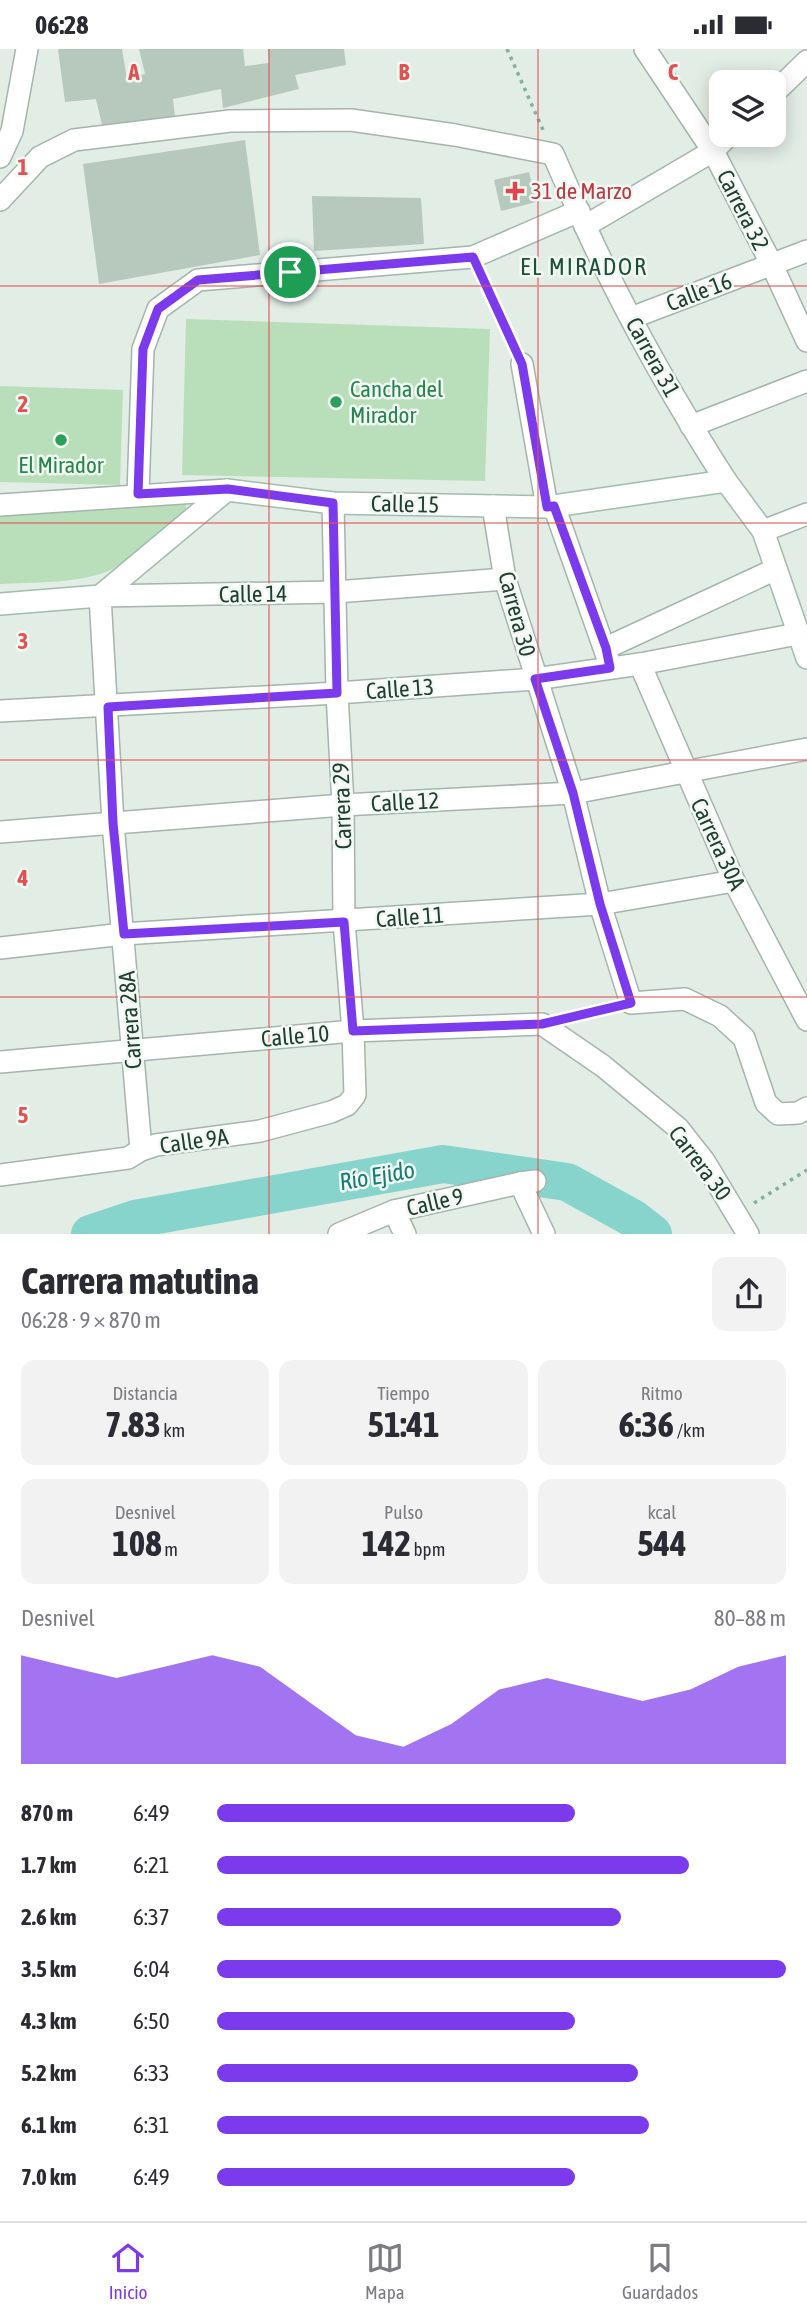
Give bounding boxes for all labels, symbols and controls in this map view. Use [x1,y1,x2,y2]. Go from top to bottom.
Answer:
text: 06:28 [35,10,89,40]
text: A [127,59,140,85]
text: B [399,59,410,85]
text: C [668,59,679,85]
map controls [709,70,786,147]
button: layers [709,70,786,147]
text: 1 [18,154,29,180]
street label: Carrera 32 [712,165,774,255]
place label: 31 de Marzo [531,178,632,204]
marker: 31 de Marzo [505,181,525,201]
pin [260,242,320,302]
icon: arrive [271,253,309,291]
district label: EL MIRADOR [520,253,648,280]
street label: Calle 16 [662,268,736,316]
street label: Carrera 31 [621,313,685,401]
place label: Cancha del Mirador [350,376,443,428]
text: 2 [18,391,28,417]
marker: Cancha del Mirador [328,394,344,410]
marker: El Mirador [53,432,69,448]
place label: El Mirador [18,452,105,478]
street label: Calle 15 [371,490,439,518]
street label: Carrera 30 [493,569,541,659]
street label: Calle 14 [219,580,287,608]
text: 3 [18,628,28,654]
street label: Calle 13 [365,674,435,704]
street label: Carrera 29 [327,762,357,850]
street label: Calle 12 [370,787,440,817]
street label: Carrera 30A [685,794,751,895]
text: 4 [17,865,29,891]
street label: Calle 11 [375,902,445,932]
street label: Carrera 28A [114,969,146,1070]
street label: Calle 10 [260,1020,330,1052]
text: 5 [18,1102,29,1128]
street label: Carrera 30 [663,1120,737,1206]
street label: Calle 9A [158,1123,231,1159]
water label: Río Ejido [337,1156,417,1195]
street label: Calle 9 [404,1183,466,1221]
button: share [712,1257,786,1331]
text: Carrera matutina [21,1259,259,1302]
text: 06:28 · 9 × 870 m [21,1307,161,1333]
text: Distancia [112,1382,178,1404]
text: Tiempo [377,1382,430,1404]
text: Ritmo [641,1382,683,1404]
text: 7.83 [105,1404,161,1444]
text: 51:41 [367,1404,440,1444]
text: 6:36 [618,1404,674,1444]
text: km [161,1419,185,1441]
text: /km [674,1419,705,1441]
text: Desnivel [115,1501,176,1523]
text: Pulso [384,1501,423,1523]
text: kcal [647,1501,676,1523]
text: 108 [112,1523,162,1563]
text: 142 [362,1523,411,1563]
text: 544 [637,1523,687,1563]
text: m [162,1538,178,1560]
text: bpm [411,1538,445,1560]
text: Desnivel [21,1605,95,1631]
text: 80–88 m [714,1605,786,1631]
text: 870 m [21,1800,73,1826]
text: 6:49 [133,1800,170,1826]
text: 1.7 km [21,1852,77,1878]
text: 6:21 [133,1852,170,1878]
text: 2.6 km [21,1904,77,1930]
text: 6:37 [133,1904,170,1930]
text: 3.5 km [21,1956,77,1982]
text: 6:04 [133,1956,170,1982]
text: 4.3 km [21,2008,77,2034]
text: 6:50 [133,2008,170,2034]
text: 5.2 km [21,2060,77,2086]
text: 6:33 [133,2060,170,2086]
text: 6.1 km [21,2112,77,2138]
text: 6:31 [133,2112,170,2138]
text: 7.0 km [21,2164,77,2190]
text: 6:49 [133,2164,170,2190]
tab: Inicio [109,2239,148,2303]
tab: Mapa [365,2239,404,2303]
tab: Guardados [622,2239,698,2303]

